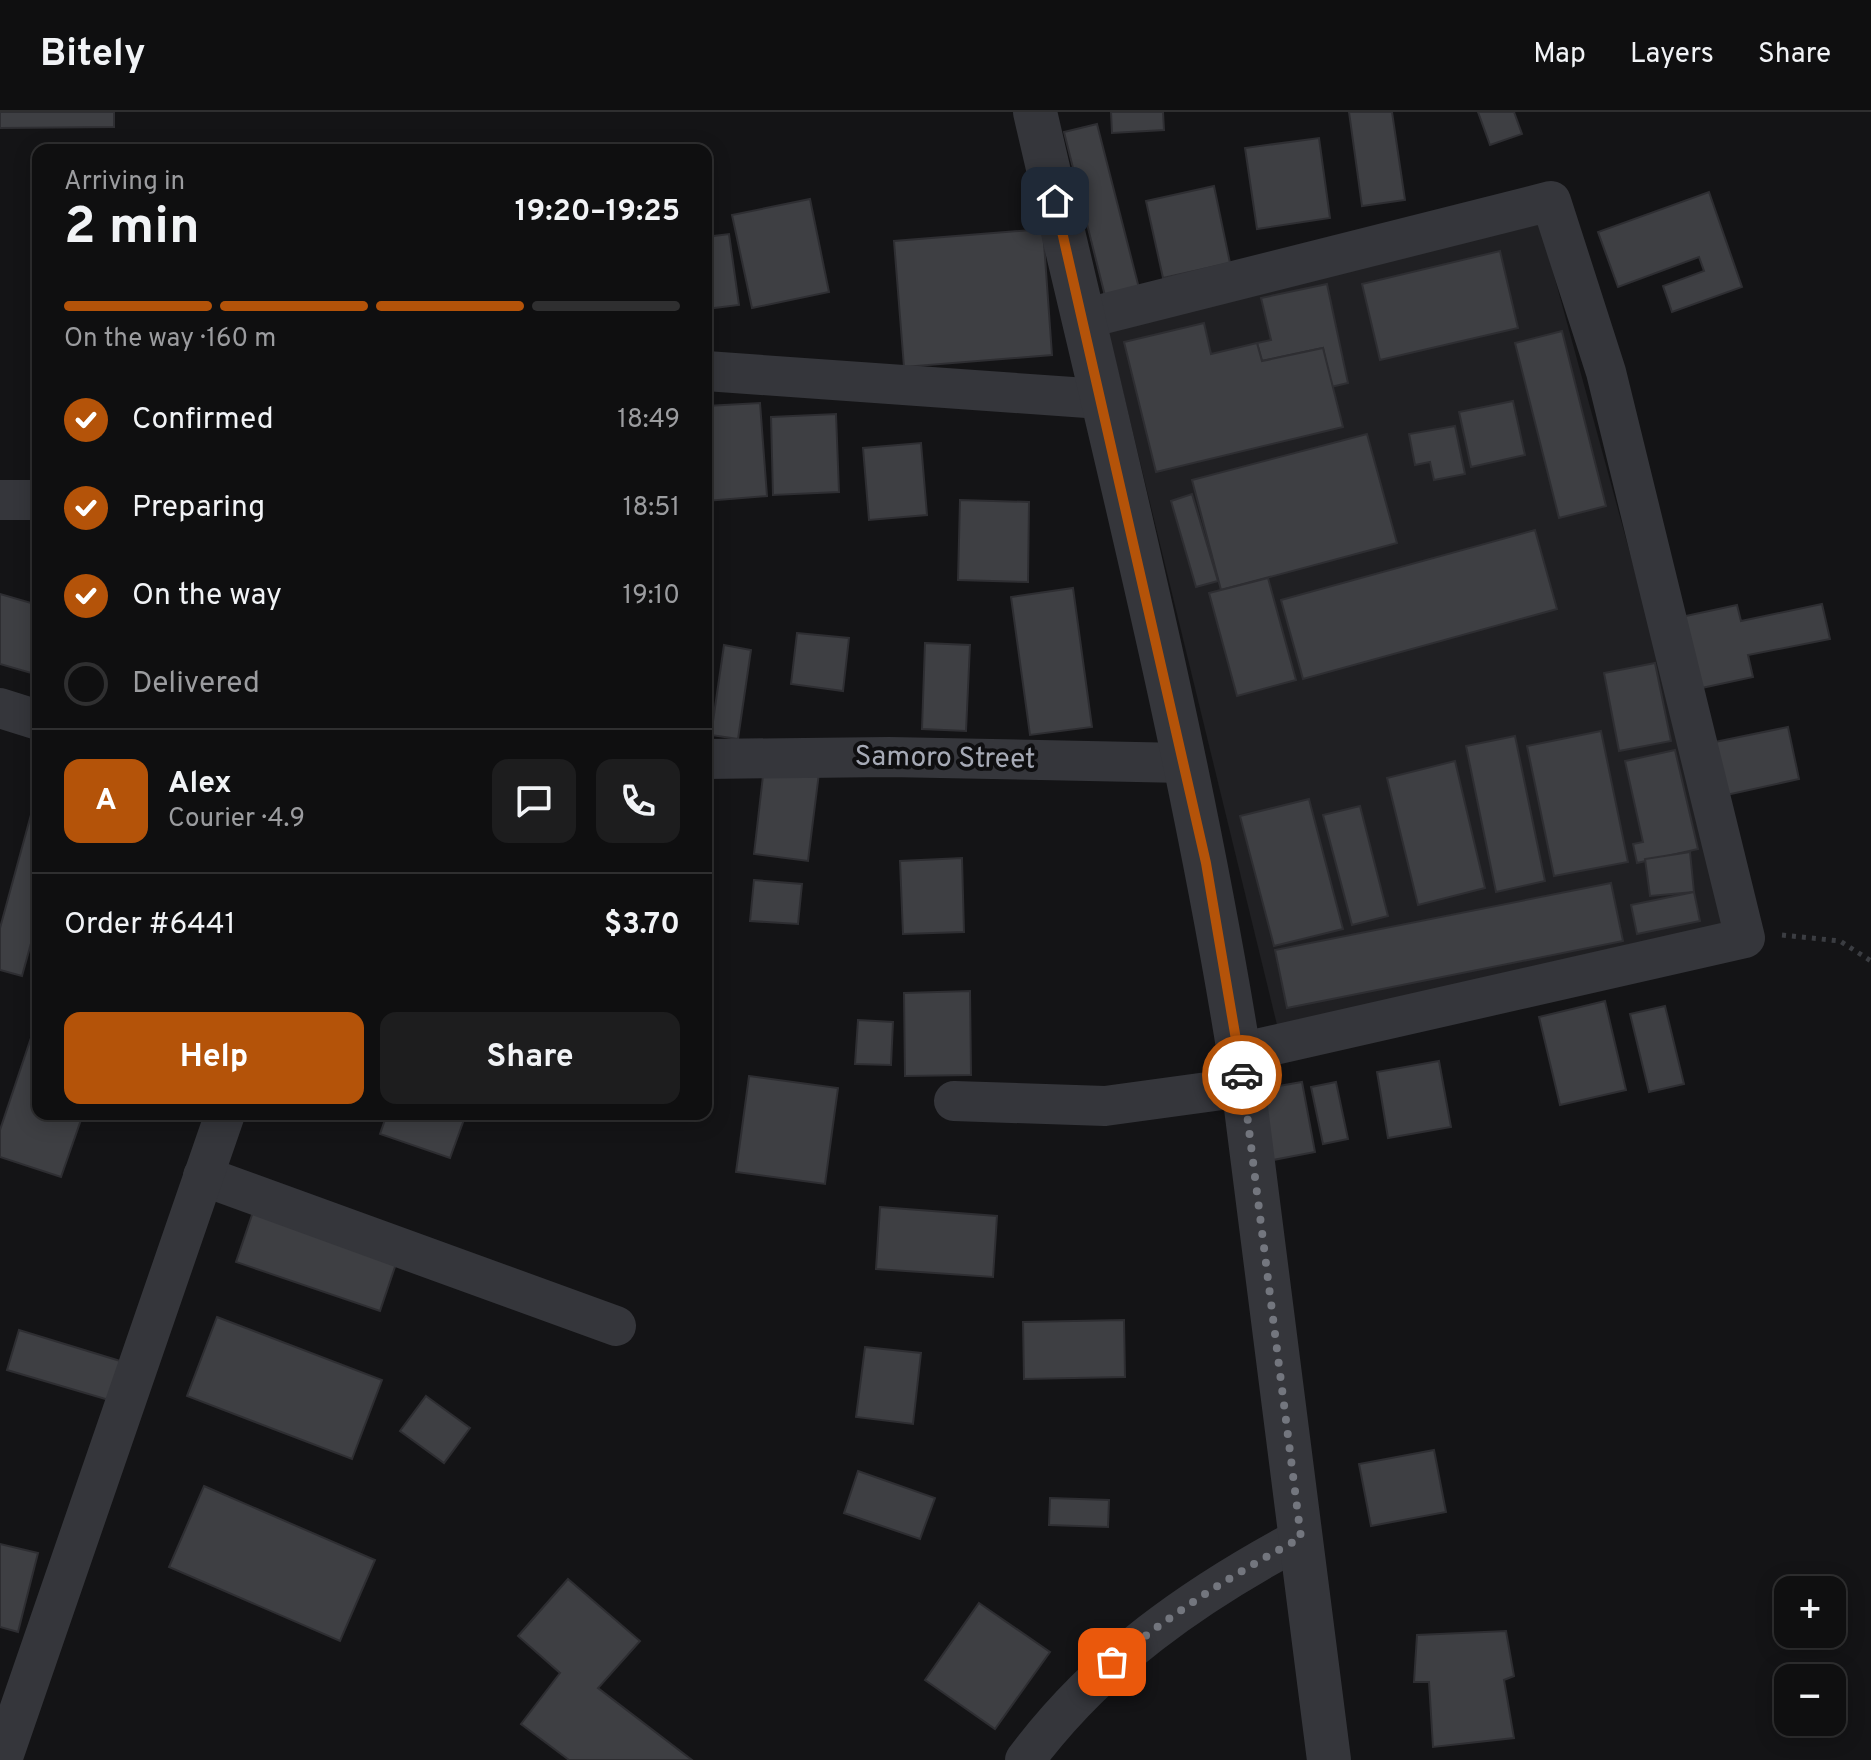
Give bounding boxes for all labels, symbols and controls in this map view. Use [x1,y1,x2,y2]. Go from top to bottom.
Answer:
text: Bitely [40,31,146,80]
text: Map [1533,37,1586,73]
text: Layers [1630,37,1714,73]
text: Share [1758,37,1831,73]
text: Arriving in [64,166,185,199]
pin [1021,167,1089,235]
icon: home [1033,179,1077,223]
text: 19:20–19:25 [515,194,680,231]
text: 2 min [64,196,200,262]
text: On the way · 160 m [64,323,276,356]
icon: check [64,398,108,442]
text: Confirmed [132,402,274,439]
text: 18:49 [617,404,680,437]
icon: check [64,486,108,530]
text: Preparing [132,490,265,527]
text: 18:51 [623,492,680,525]
icon: check [64,574,108,618]
text: On the way [132,578,282,615]
text: 19:10 [623,580,680,613]
text: Delivered [132,666,260,703]
street label: Samoro Street [854,739,1036,779]
button: chat [492,759,576,843]
button: phone [596,759,680,843]
text: Alex [168,766,232,803]
text: A [95,783,117,820]
text: Courier · 4.9 [168,803,305,836]
text: Order #6441 [64,907,236,944]
text: $3.70 [604,907,680,944]
button: Help [64,1012,364,1104]
button: Share [380,1012,680,1104]
courier [1202,1035,1282,1115]
icon: car [1220,1053,1264,1097]
map controls [1774,1576,1846,1736]
button: + [1774,1576,1846,1648]
pin [1078,1628,1146,1696]
icon: bag [1090,1640,1134,1684]
button: − [1774,1664,1846,1736]

